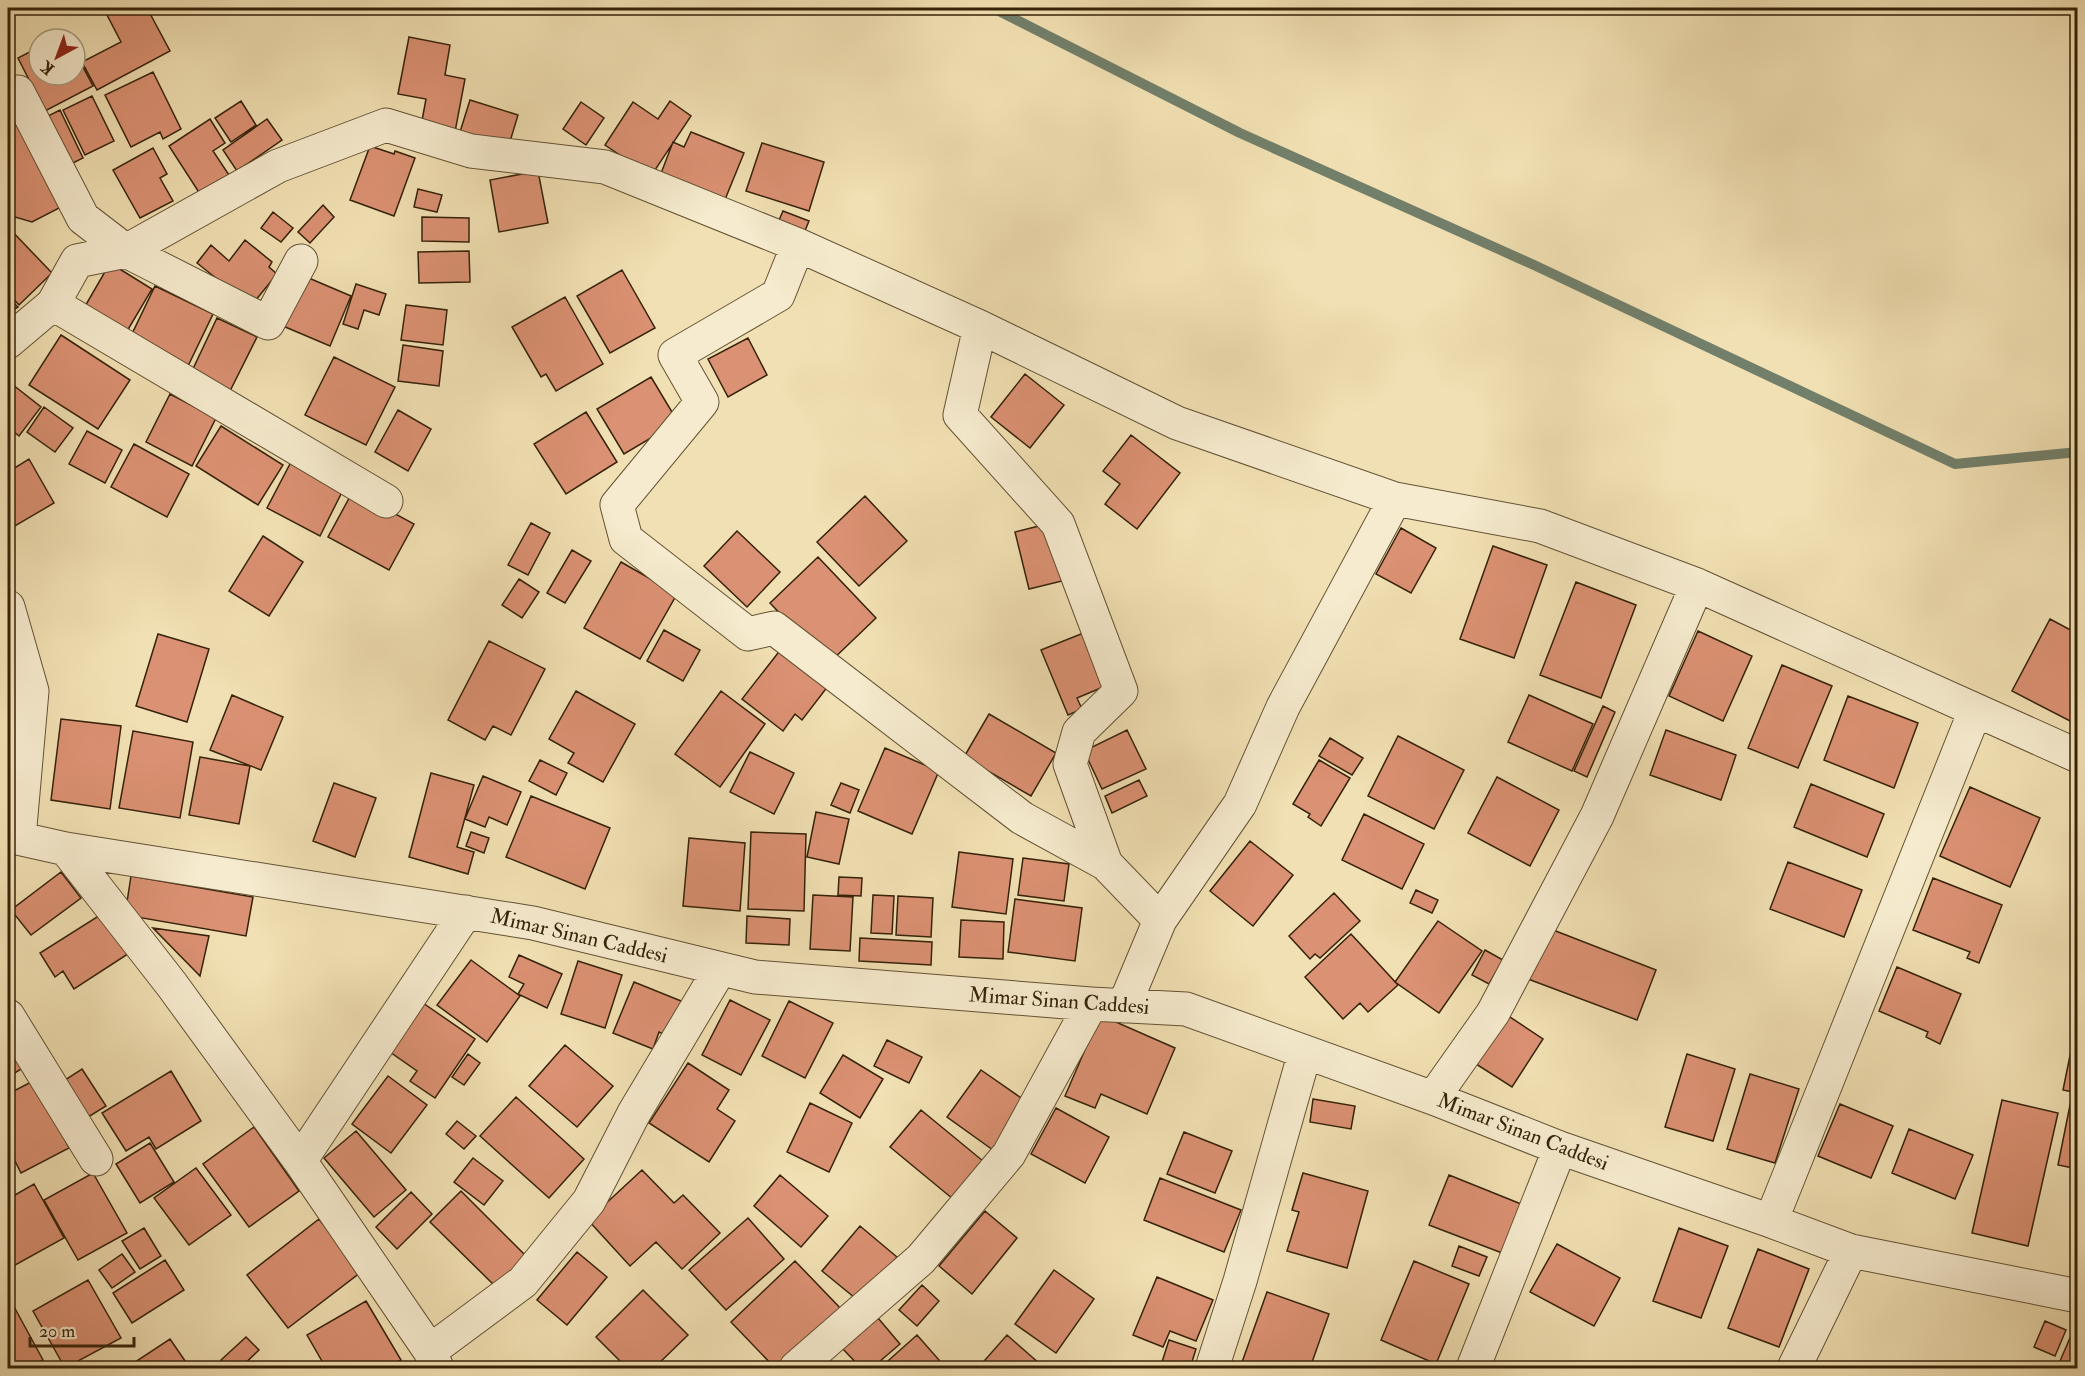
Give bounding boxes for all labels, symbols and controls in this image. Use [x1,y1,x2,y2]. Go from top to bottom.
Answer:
north arrow [27,27,87,87]
text: K [36,56,59,79]
street label: Mimar Sinan Caddesi [488,902,671,970]
street label: Mimar Sinan Caddesi [968,981,1151,1021]
street label: Mimar Sinan Caddesi [1434,1087,1613,1177]
scale bar [30,1310,134,1348]
text: 20 m [39,1320,75,1343]

